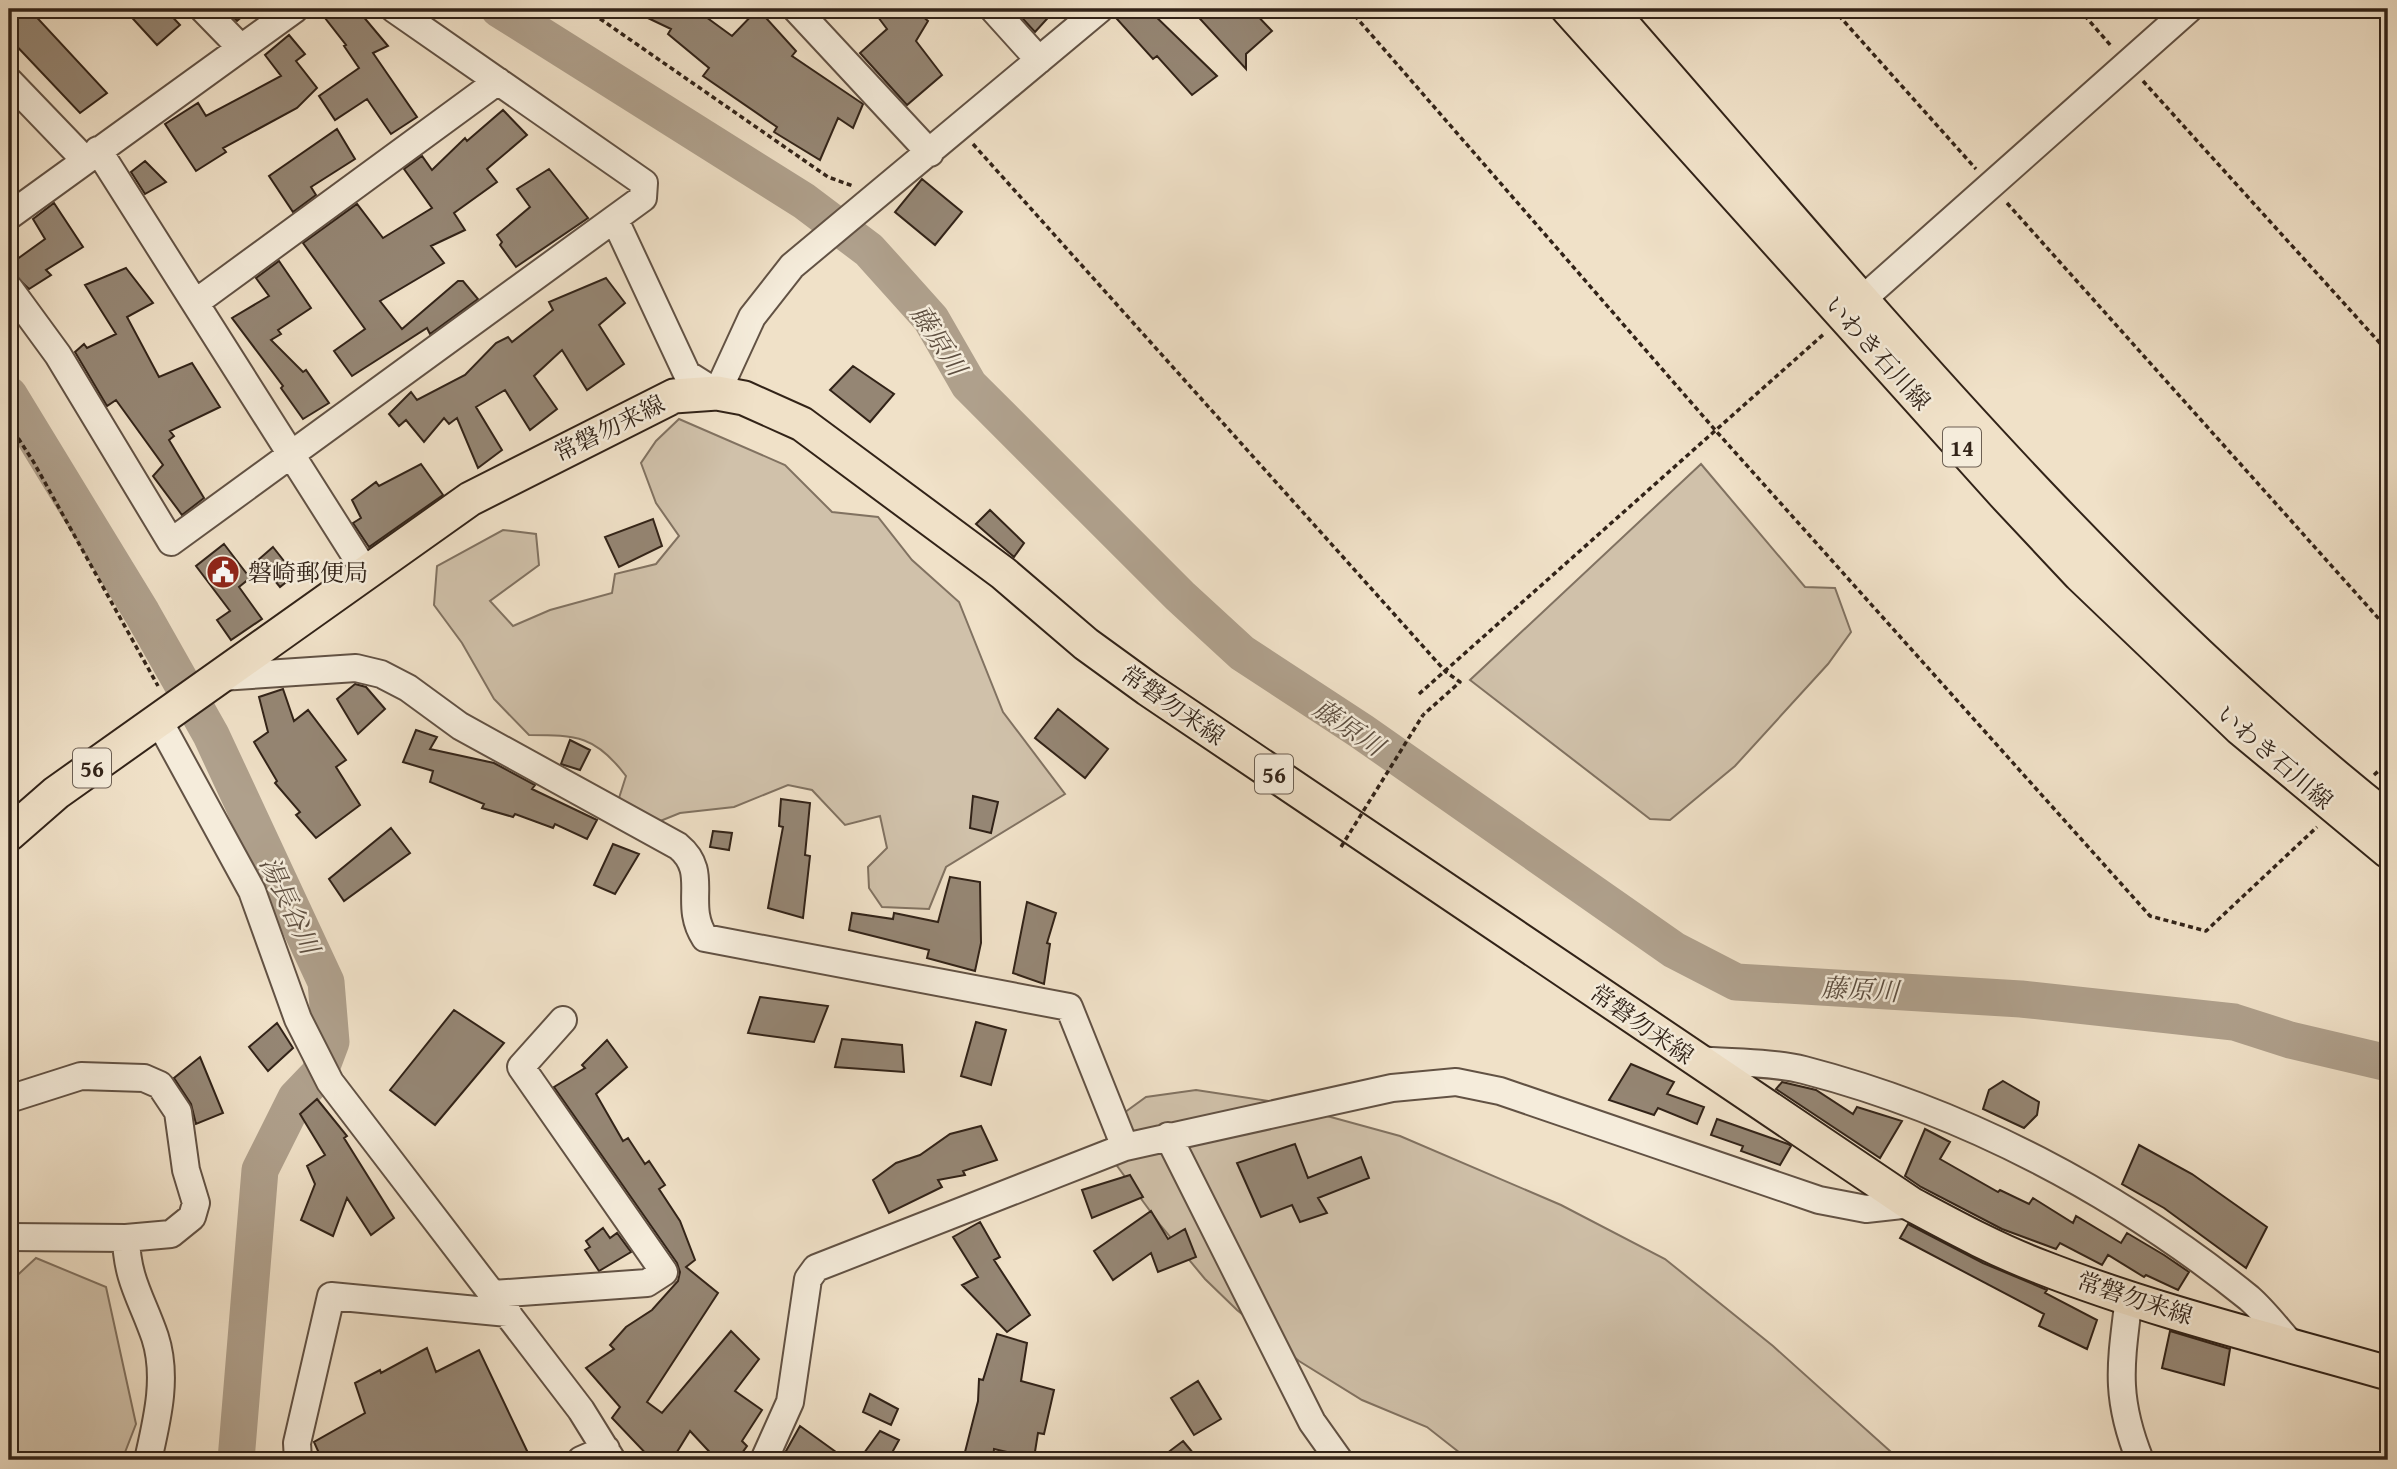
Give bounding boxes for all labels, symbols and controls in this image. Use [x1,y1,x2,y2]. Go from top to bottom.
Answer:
street label: いわき石川線 [1817,288,1939,418]
water label: 藤原川 [901,297,978,386]
street label: 常磐勿来線 [547,386,671,470]
road number: 14 [1943,428,1981,466]
public building icon: 磐崎郵便局 [204,553,242,591]
place label: 磐崎郵便局 [248,555,368,590]
street label: 常磐勿来線 [1114,656,1232,754]
water label: 藤原川 [1306,689,1395,767]
street label: いわき石川線 [2209,697,2341,817]
road number: 56 [73,748,111,788]
road number: 56 [1255,754,1293,794]
water label: 湯長谷川 [250,850,331,963]
water label: 藤原川 [1820,967,1903,1011]
street label: 常磐勿来線 [1583,975,1701,1073]
street label: 常磐勿来線 [2073,1263,2197,1333]

